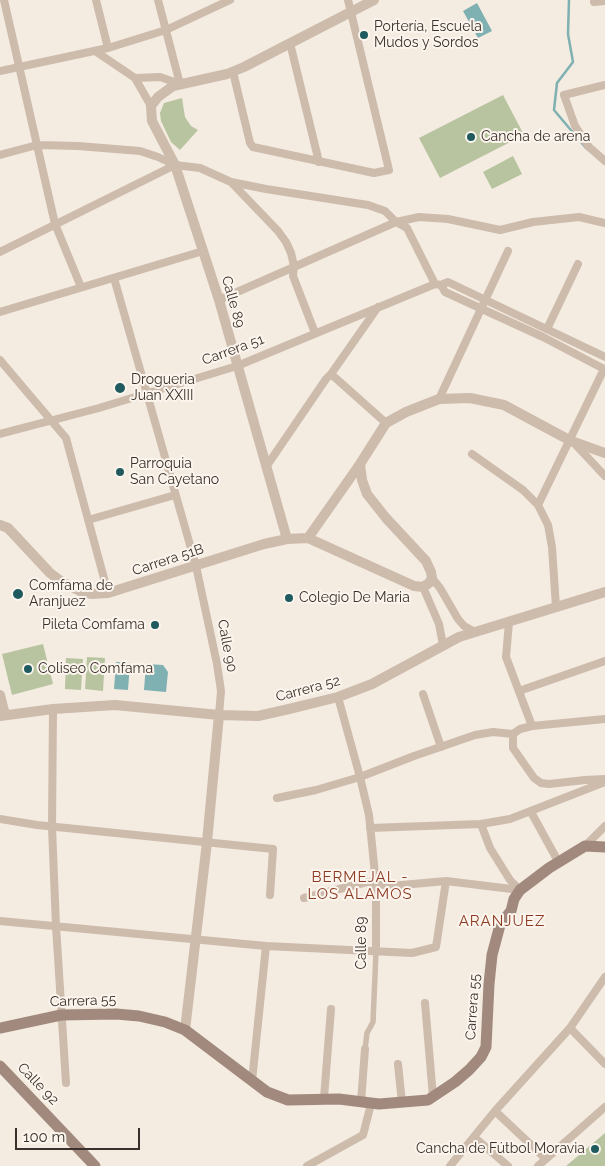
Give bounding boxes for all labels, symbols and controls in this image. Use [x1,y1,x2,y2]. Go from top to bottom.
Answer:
place label: Portería, Escuela Mudos y Sordos [374,19,482,52]
marker: Portería, Escuela Mudos y Sordos [358,29,370,41]
place label: Cancha de arena [481,129,590,145]
marker: Cancha de arena [465,131,477,143]
street label: Calle 89 [218,274,248,330]
street label: Carrera 51 [200,331,266,369]
place label: Drogueria Juan XXIII [131,372,195,404]
marker: Drogueria Juan XXIII [113,381,127,395]
place label: Parroquia San Cayetano [130,456,219,488]
marker: Parroquia San Cayetano [114,466,126,478]
street label: Carrera 51B [130,541,206,579]
place label: Comfama de Aranjuez [29,578,113,610]
marker: Comfama de Aranjuez [11,587,25,601]
place label: Colegio De Maria [299,590,410,606]
marker: Colegio De Maria [283,592,295,604]
place label: Pileta Comfama [42,617,145,633]
street label: Calle 90 [214,618,240,674]
marker: Pileta Comfama [149,619,161,631]
place label: Coliseo Comfama [38,661,153,677]
marker: Coliseo Comfama [22,663,34,675]
street label: Carrera 52 [274,672,342,706]
district label: BERMEJAL - LOS ALAMOS [306,868,414,903]
district label: ARANJUEZ [458,912,546,930]
street label: Calle 89 [354,916,370,970]
street label: Carrera 55 [462,973,484,1041]
street label: Carrera 55 [50,991,116,1011]
street label: Calle 92 [14,1059,62,1109]
scale bar [18,1118,142,1150]
text: 100 m [23,1128,65,1146]
place label: Cancha de Fútbol Moravia [416,1141,585,1157]
marker: Cancha de Fútbol Moravia [589,1143,601,1155]

